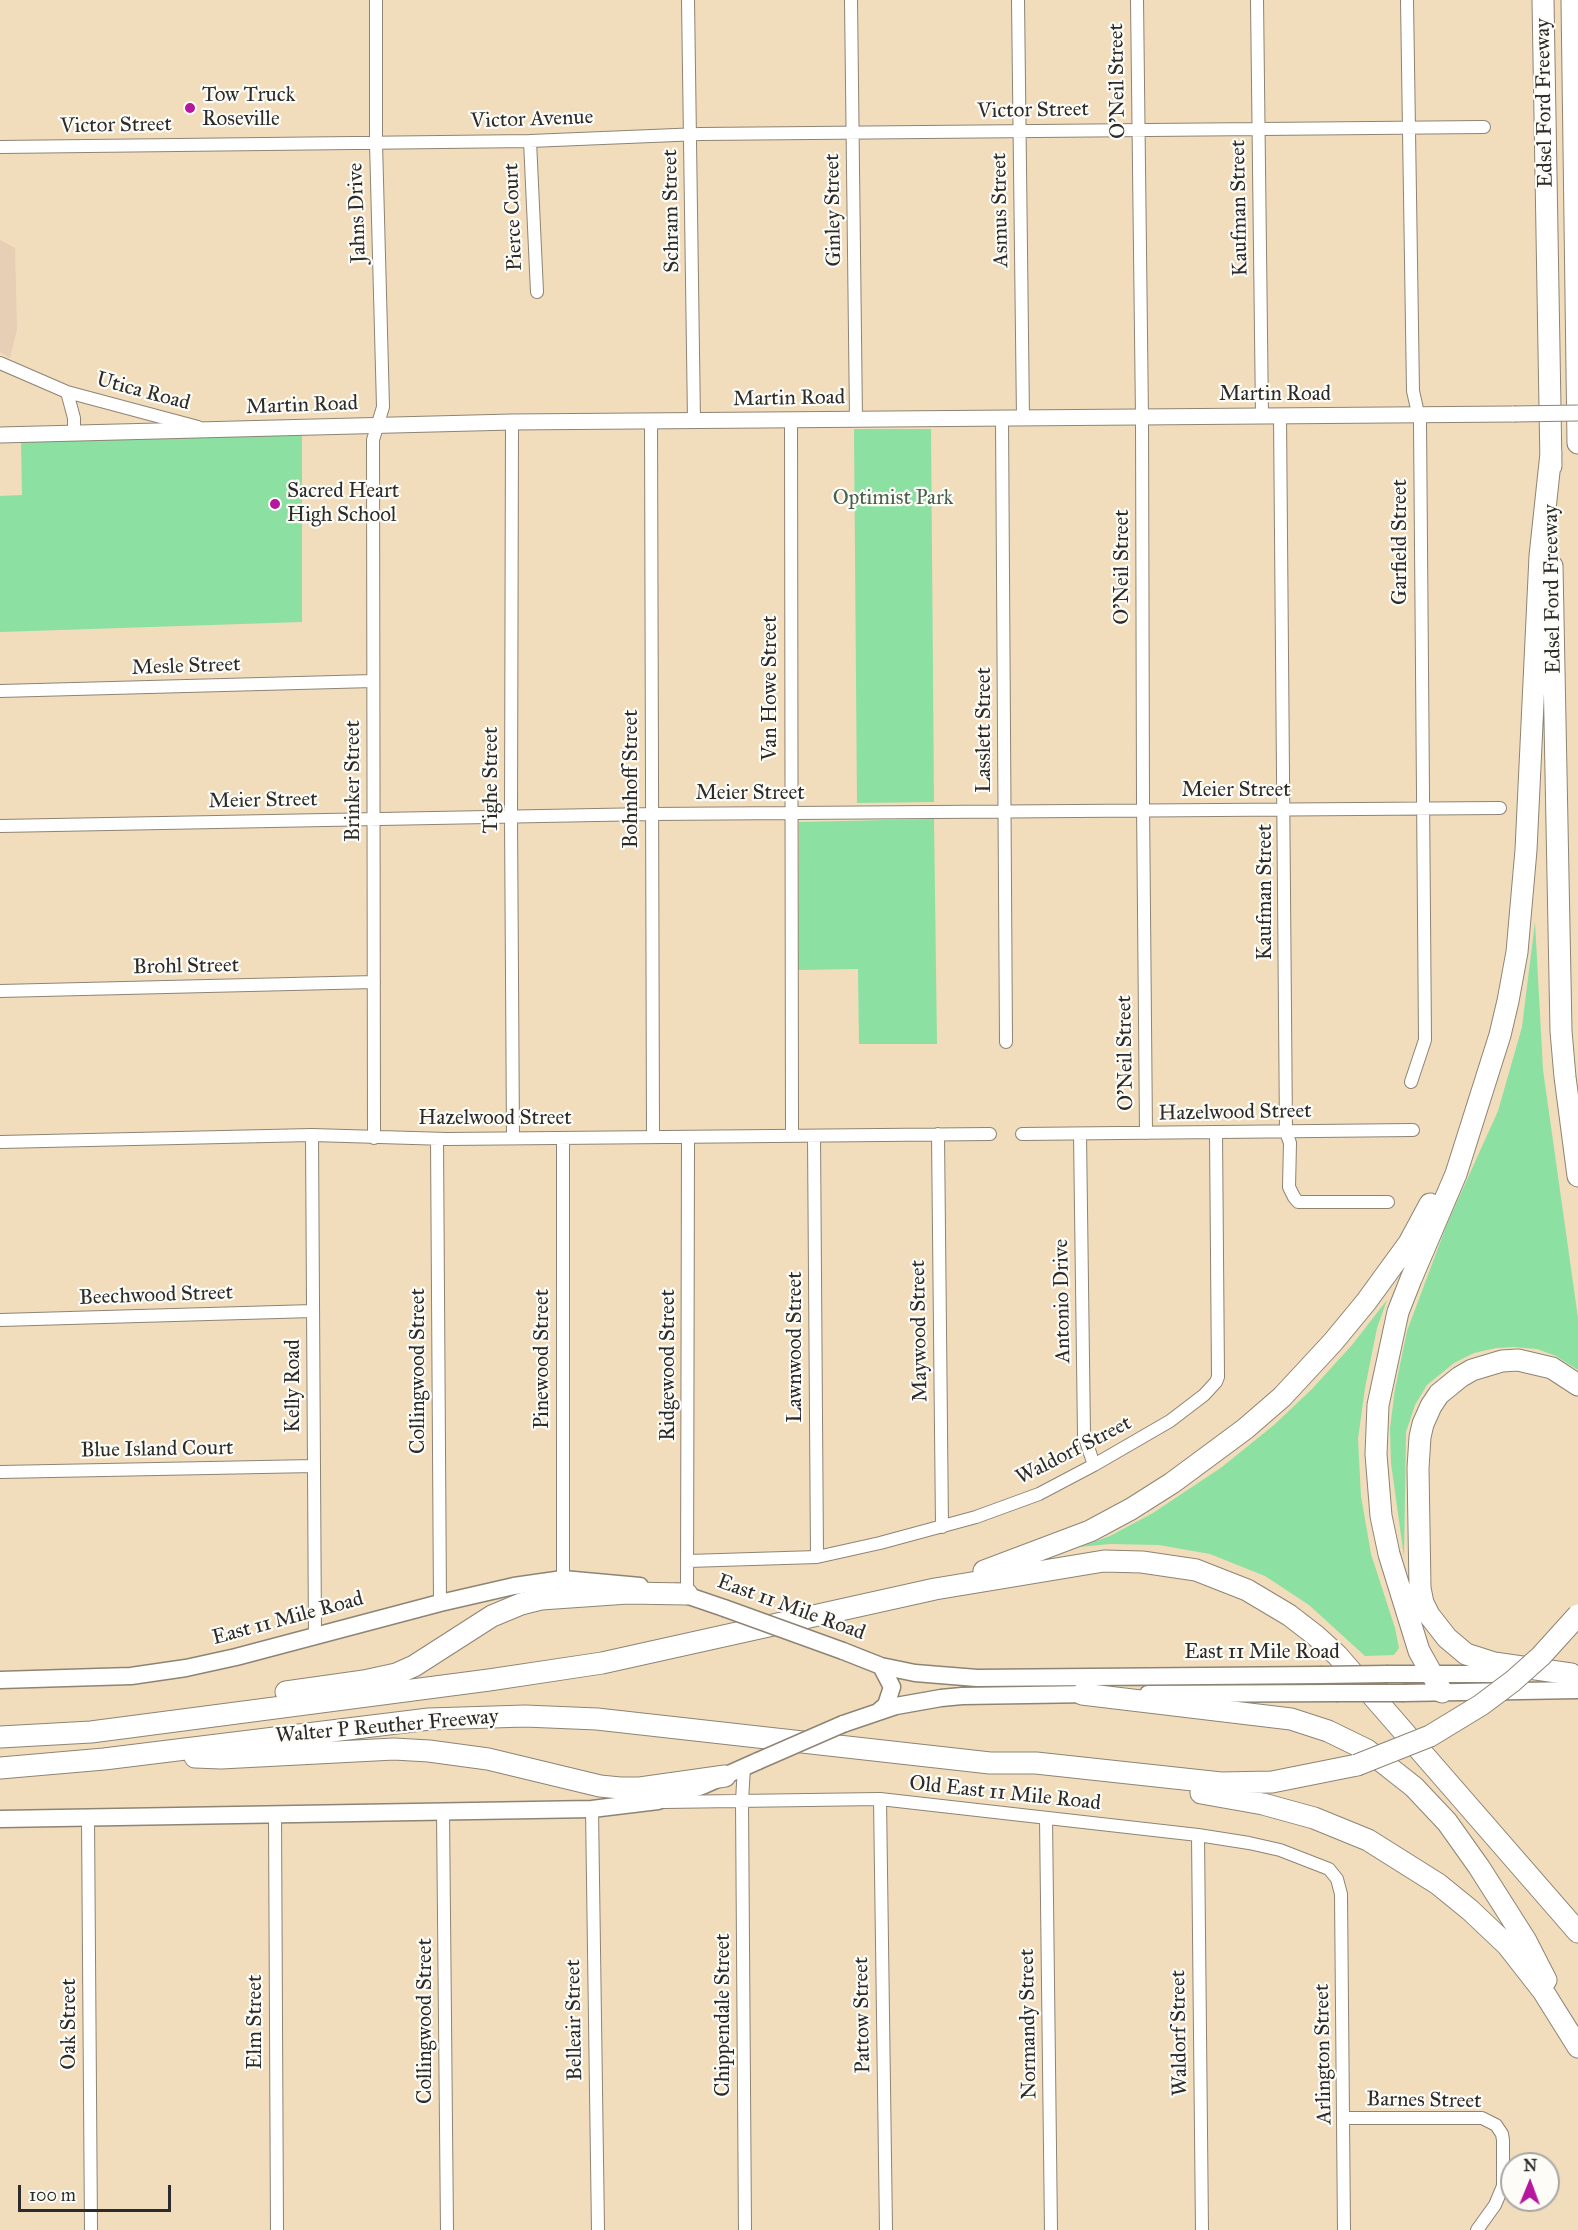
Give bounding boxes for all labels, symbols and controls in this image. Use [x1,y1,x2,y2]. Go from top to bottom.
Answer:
street label: Edsel Ford Freeway [1531,18,1559,188]
street label: O'Neil Street [1104,23,1132,139]
place label: Tow Truck Roseville [202,83,295,133]
street label: Victor Street [977,97,1089,125]
marker: Tow Truck Roseville [183,101,197,115]
street label: Victor Avenue [470,105,594,135]
street label: Victor Street [60,112,172,140]
street label: Kaufman Street [1226,139,1254,277]
street label: Schram Street [658,149,686,273]
street label: Asmus Street [987,152,1015,268]
street label: Ginley Street [820,153,848,267]
street label: Jahns Drive [344,162,372,264]
street label: Pierce Court [500,163,528,271]
street label: Utica Road [93,367,193,417]
street label: Martin Road [1219,382,1331,408]
street label: Martin Road [733,385,845,413]
street label: Martin Road [245,391,359,421]
place label: Sacred Heart High School [287,479,399,529]
street label: Garfield Street [1388,479,1414,605]
park label: Optimist Park [833,486,953,512]
marker: Sacred Heart High School [268,497,282,511]
street label: Edsel Ford Freeway [1539,504,1567,674]
street label: O'Neil Street [1110,509,1136,625]
street label: Van Howe Street [758,615,784,761]
street label: Mesle Street [131,653,241,681]
street label: Lasslett Street [972,667,998,793]
street label: Bohnhoff Street [619,709,645,849]
street label: Brinker Street [341,720,367,842]
street label: Tighe Street [479,726,505,834]
street label: Meier Street [1181,778,1291,804]
street label: Meier Street [695,781,805,807]
street label: Meier Street [208,787,318,815]
street label: Kaufman Street [1253,824,1279,960]
street label: Brohl Street [133,953,239,981]
street label: O'Neil Street [1112,995,1140,1111]
street label: Hazelwood Street [1158,1099,1312,1127]
street label: Hazelwood Street [418,1106,572,1132]
street label: Antonio Drive [1049,1239,1077,1363]
street label: Maywood Street [906,1260,934,1402]
street label: Lawnwood Street [783,1271,809,1423]
street label: Beechwood Street [79,1281,233,1311]
street label: Collingwood Street [406,1288,432,1454]
street label: Pinewood Street [530,1289,556,1429]
street label: Ridgewood Street [656,1289,682,1441]
street label: Kelly Road [281,1339,307,1433]
street label: Waldorf Street [1012,1411,1136,1491]
street label: Blue Island Court [80,1436,234,1464]
street label: East 11 Mile Road [714,1570,868,1646]
street label: East 11 Mile Road [210,1587,366,1651]
street label: East 11 Mile Road [1184,1640,1340,1666]
street label: Walter P Reuther Freeway [274,1705,500,1749]
street label: Old East 11 Mile Road [908,1771,1102,1817]
street label: Chippendale Street [711,1933,737,2097]
street label: Collingwood Street [413,1938,439,2104]
street label: Normandy Street [1015,1948,1043,2100]
street label: Pattow Street [849,1957,877,2073]
street label: Belleair Street [561,1959,589,2081]
street label: Waldorf Street [1166,1970,1194,2096]
street label: Elm Street [243,1974,269,2070]
street label: Oak Street [57,1978,83,2070]
street label: Arlington Street [1310,1983,1338,2125]
street label: Barnes Street [1366,2087,1482,2115]
north arrow [1500,2152,1560,2212]
text: N [1523,2156,1537,2175]
scale bar [21,2173,174,2211]
text: 100 m [29,2184,76,2206]

